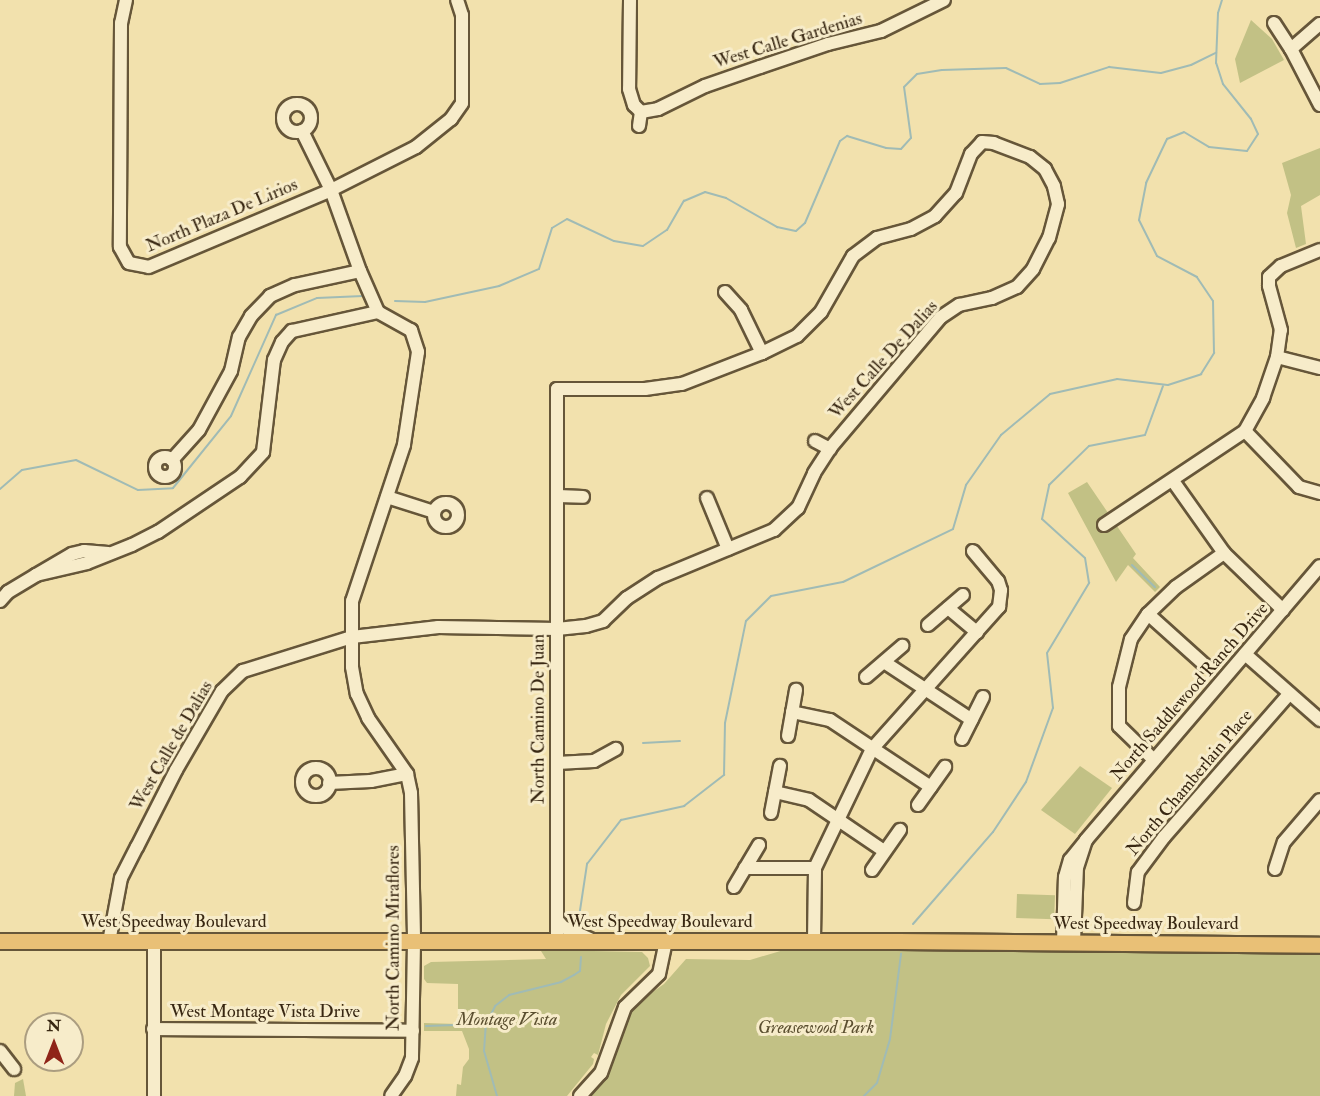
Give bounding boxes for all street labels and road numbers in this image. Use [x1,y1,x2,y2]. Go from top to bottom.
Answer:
street label: West Calle Gardenias [711,8,865,74]
street label: North Plaza De Lirios [143,174,301,258]
street label: West Calle De Dalias [825,296,943,424]
street label: North Saddlewood Ranch Drive [1107,598,1273,786]
street label: North Camino De Juan [528,634,550,804]
street label: West Calle de Dalias [126,677,218,815]
street label: North Chamberlain Place [1123,705,1257,861]
street label: North Camino Miraflores [383,845,405,1031]
street label: West Speedway Boulevard [81,911,267,933]
street label: West Speedway Boulevard [567,911,753,933]
street label: West Speedway Boulevard [1053,913,1239,935]
street label: West Montage Vista Drive [170,1001,360,1023]

